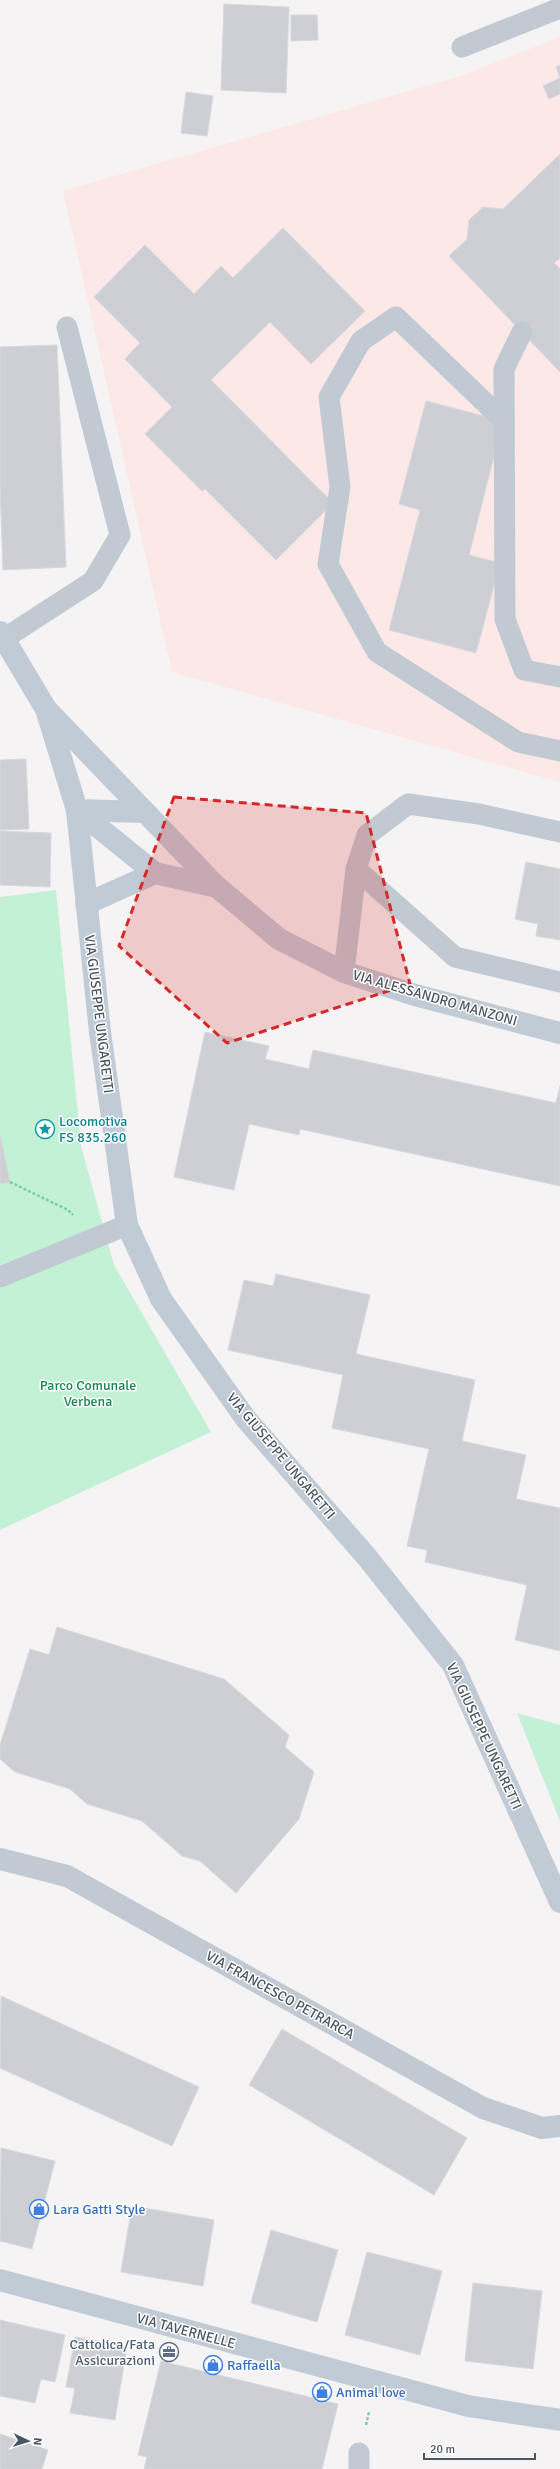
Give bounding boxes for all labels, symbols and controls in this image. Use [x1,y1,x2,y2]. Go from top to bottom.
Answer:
street label: VIA GIUSEPPE UNGARETTI [81,934,117,1094]
street label: VIA ALESSANDRO MANZONI [351,966,519,1030]
place label: Locomotiva FS 835.260 [59,1113,127,1146]
place icon: Locomotiva FS 835.260 [34,1118,56,1140]
park label: Parco Comunale Verbena [40,1377,136,1410]
street label: VIA GIUSEPPE UNGARETTI [223,1389,339,1523]
street label: VIA GIUSEPPE UNGARETTI [442,1660,526,1812]
street label: VIA FRANCESCO PETRARCA [203,1947,358,2043]
shop icon: Lara Gatti Style [28,2198,50,2220]
place label: Lara Gatti Style [53,2201,145,2218]
street label: VIA TAVERNELLE [135,2310,237,2352]
place label: Cattolica/Fata Assicurazioni [70,2336,155,2369]
office icon: Cattolica/Fata Assicurazioni [158,2341,180,2363]
shop icon: Raffaella [202,2354,224,2376]
place label: Raffaella [227,2357,281,2374]
shop icon: Animal love [311,2381,333,2403]
place label: Animal love [336,2384,406,2401]
north arrow [8,2421,48,2461]
scale bar [424,2435,535,2461]
text: N [31,2437,44,2446]
text: 20 m [430,2442,455,2457]

